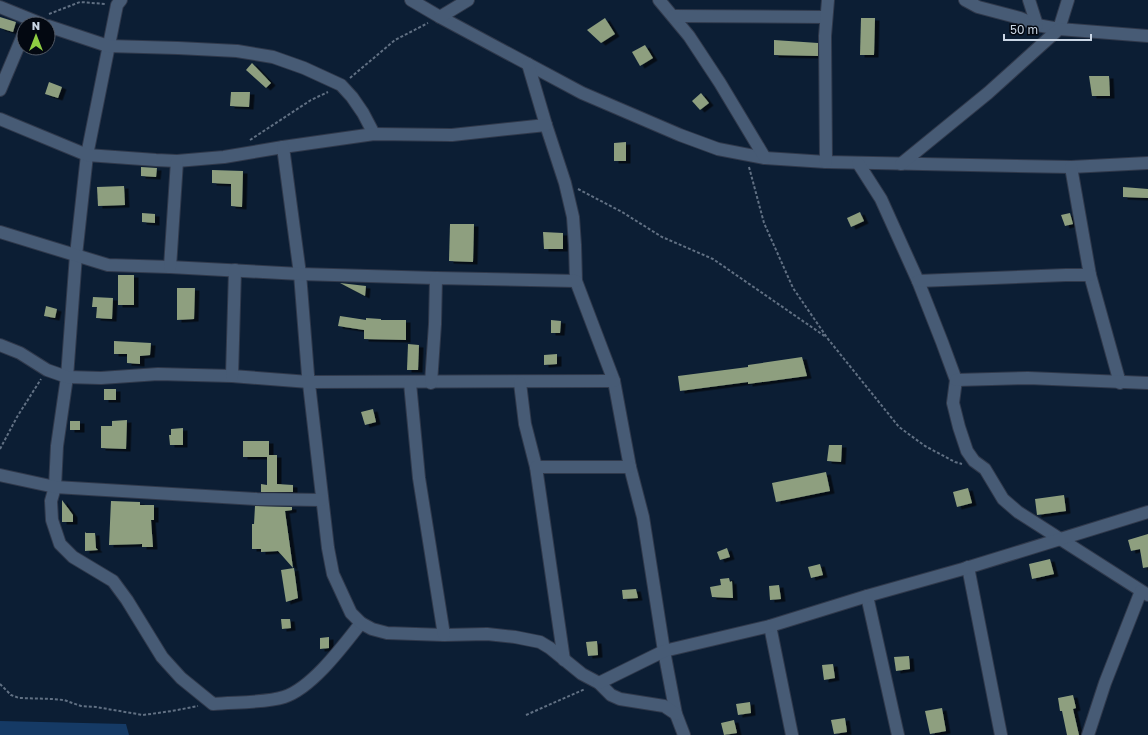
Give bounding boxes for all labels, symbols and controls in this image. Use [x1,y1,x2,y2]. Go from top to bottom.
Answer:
north arrow [16,16,56,56]
scale bar [1004,16,1091,42]
text: N [32,19,40,32]
text: 50 m [1010,22,1038,37]

